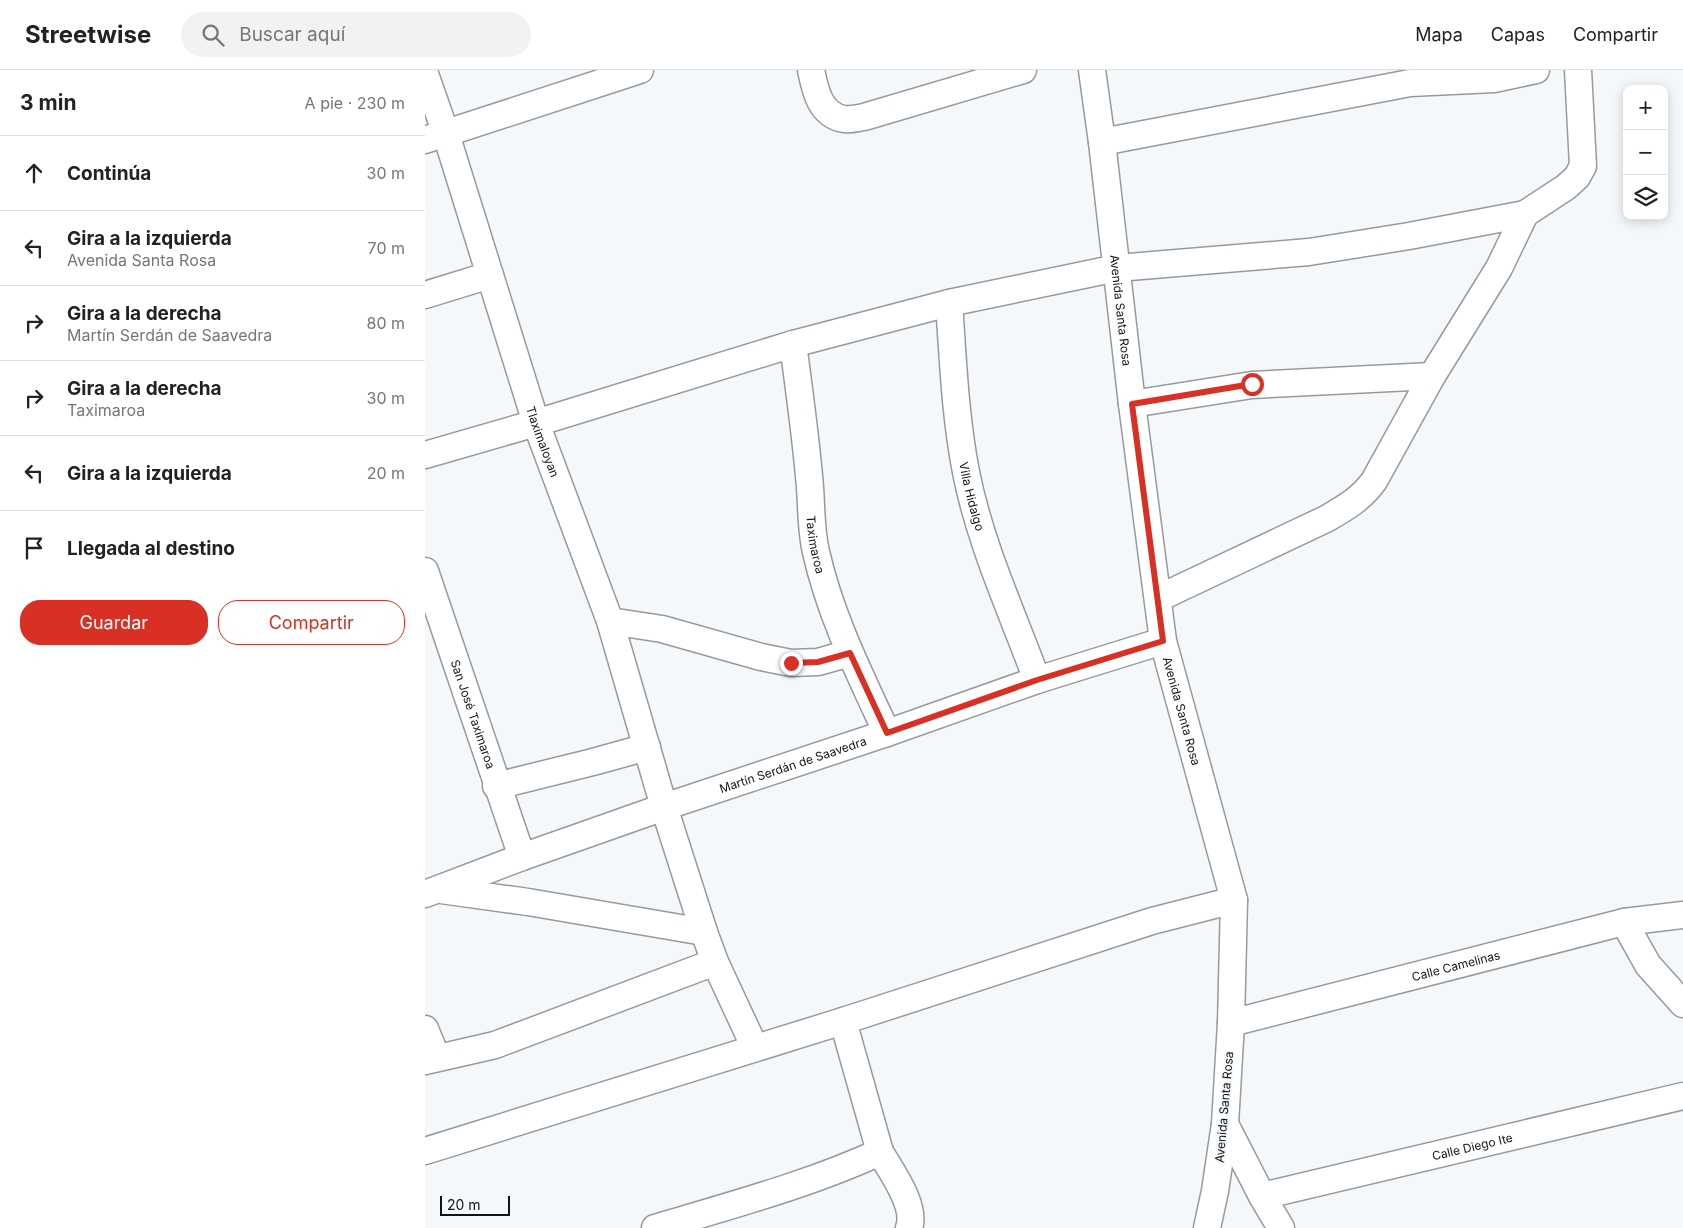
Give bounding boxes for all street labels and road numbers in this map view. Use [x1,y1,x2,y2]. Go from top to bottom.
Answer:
street label: Avenida Santa Rosa [1107,254,1135,367]
street label: Tlaximaloyan [524,404,563,479]
street label: Villa Hidalgo [957,461,988,533]
street label: Taximaroa [804,515,829,575]
street label: Avenida Santa Rosa [1160,655,1204,767]
street label: San José Taximaroa [448,657,499,771]
street label: Martín Serdán de Saavedra [717,733,868,796]
street label: Calle Camelinas [1410,947,1502,984]
street label: Avenida Santa Rosa [1212,1051,1236,1163]
street label: Calle Diego Ite [1430,1129,1514,1163]

